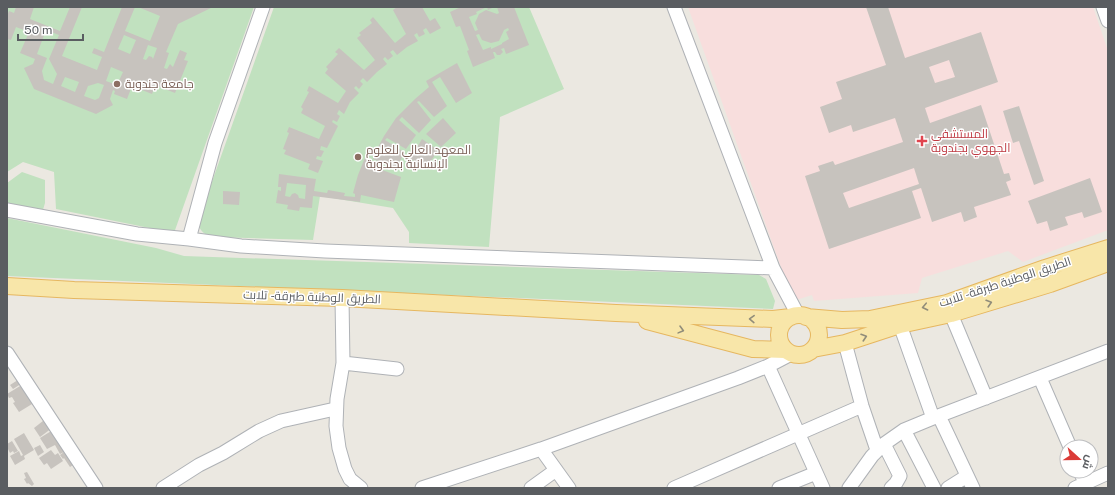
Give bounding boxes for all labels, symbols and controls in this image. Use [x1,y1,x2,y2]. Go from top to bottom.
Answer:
scale bar [18,16,83,42]
text: 50 m [24,23,52,37]
place label: جامعة جندوبة [125,77,194,91]
marker: جامعة جندوبة [112,79,122,89]
place label: المستشفى الجهوي بجندوبة [931,127,1010,158]
marker: المستشفى الجهوي بجندوبة [916,135,928,147]
place label: المعهد العالي للعلوم الإنسانية بجندوبة [366,143,471,171]
marker: المعهد العالي للعلوم الإنسانية بجندوبة [353,152,363,162]
street label: الطريق الوطنية طبرقة - تلابت [937,254,1073,310]
street label: الطريق الوطنية طبرقة - تلابت [243,288,381,306]
one-way arrow [986,299,993,307]
one-way arrow [922,303,928,311]
one-way arrow [749,314,755,323]
one-way arrow [677,325,684,334]
one-way arrow [861,333,868,342]
north arrow [1059,439,1099,479]
text: ش [1079,453,1096,471]

